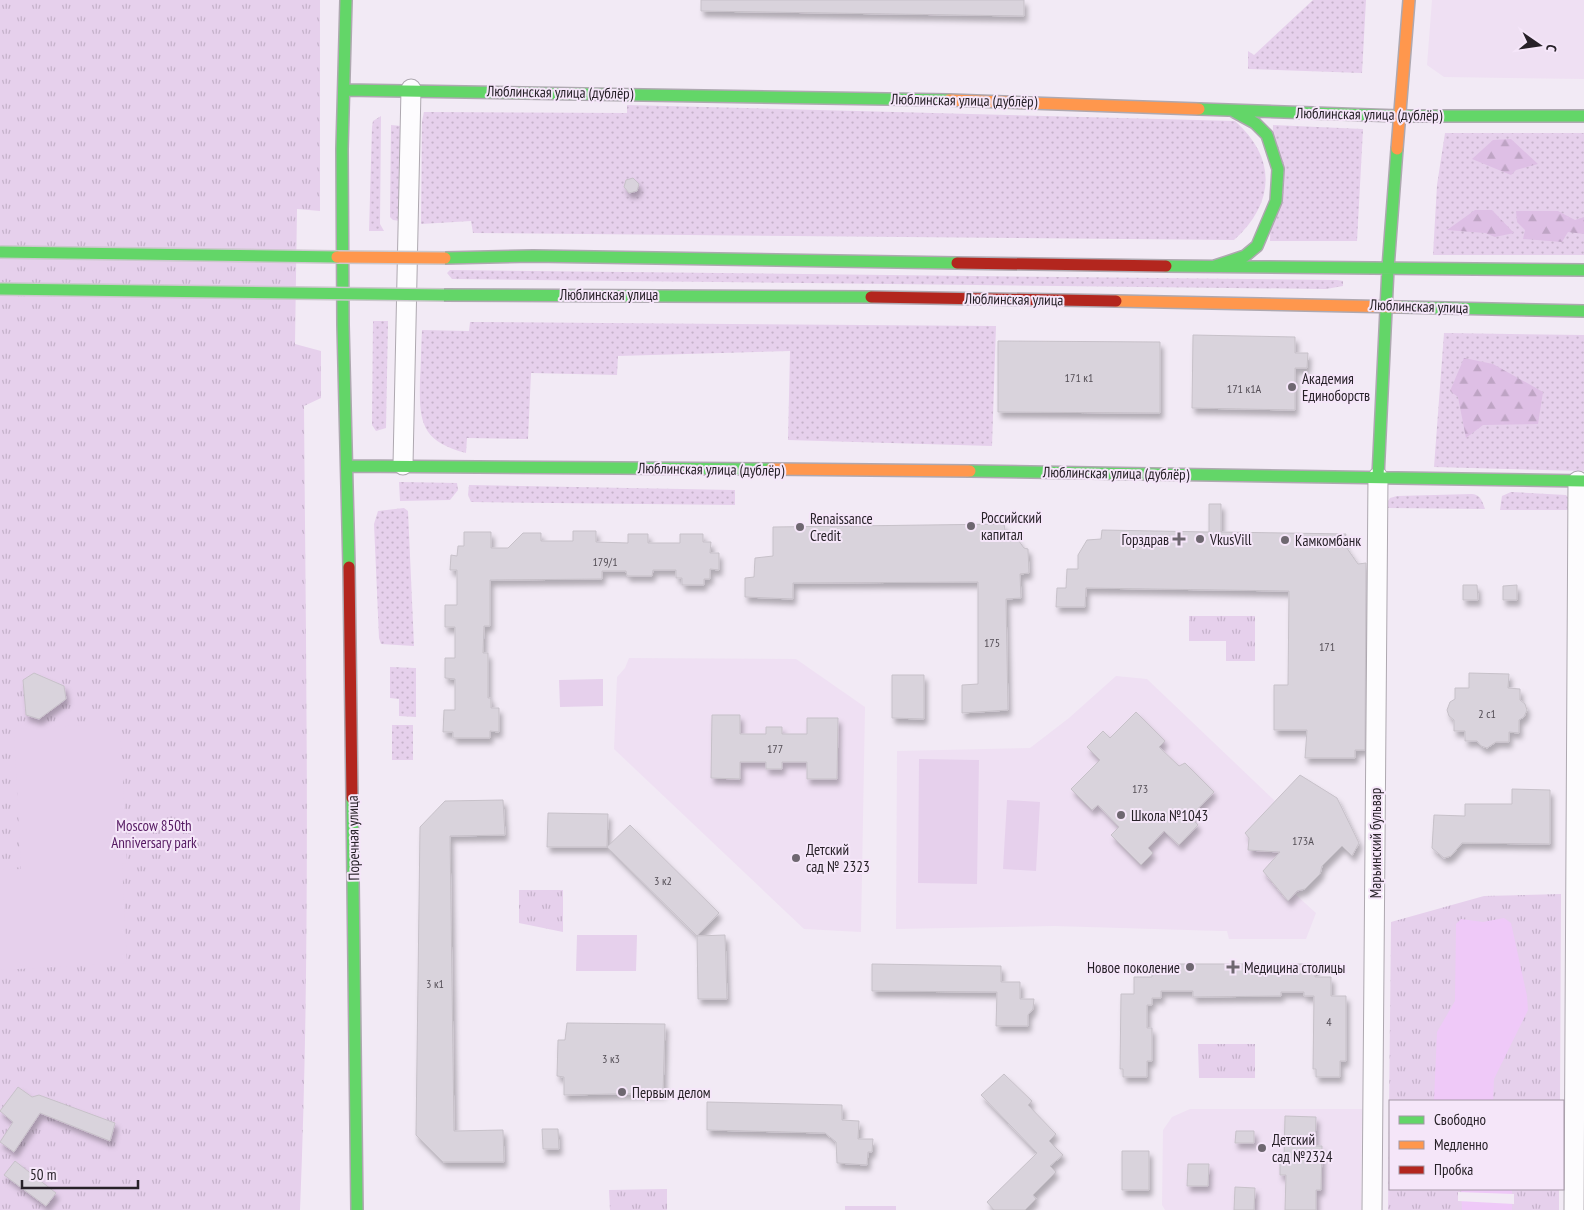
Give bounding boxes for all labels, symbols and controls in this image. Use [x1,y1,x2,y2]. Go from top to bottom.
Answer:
north arrow [1514,20,1564,70]
text: С [1542,43,1561,54]
street label: Люблинская улица (дублёр) [486,81,634,103]
street label: Люблинская улица (дублёр) [890,89,1038,111]
street label: Люблинская улица (дублёр) [1295,103,1443,125]
street label: Люблинская улица [559,285,658,304]
street label: Люблинская улица [963,289,1064,309]
street label: Люблинская улица [1368,295,1469,317]
place label: Академия Единоборств [1302,369,1370,405]
house number: 171 к1 [1065,370,1093,385]
house number: 171 к1А [1227,381,1262,396]
marker: Академия Единоборств [1286,381,1298,393]
street label: Люблинская улица (дублёр) [637,458,785,480]
street label: Люблинская улица (дублёр) [1042,462,1190,484]
place label: Российский капитал [981,508,1042,544]
place label: Renaissance Credit [810,509,873,545]
marker: Российский капитал [965,520,977,532]
marker: Renaissance Credit [794,521,806,533]
place label: Горздрав [1122,530,1169,549]
place label: VkusVill [1209,530,1252,549]
place label: Камкомбанк [1295,531,1361,550]
marker: Горздрав [1173,533,1185,545]
marker: VkusVill [1194,533,1206,545]
marker: Камкомбанк [1279,534,1291,546]
house number: 179/1 [592,554,618,569]
house number: 175 [984,635,1000,650]
house number: 171 [1319,639,1335,654]
house number: 2 с1 [1478,706,1496,721]
house number: 177 [767,741,783,756]
house number: 173 [1132,781,1148,796]
street label: Марьинский бульвар [1366,788,1385,898]
street label: Поречная улица [343,795,363,881]
place label: Школа №1043 [1131,806,1208,825]
marker: Школа №1043 [1115,809,1127,821]
park label: Moscow 850th Anniversary park [111,816,197,852]
house number: 173А [1292,833,1314,848]
place label: Детский сад № 2323 [806,840,870,876]
marker: Детский сад № 2323 [790,852,802,864]
house number: 3 к2 [654,873,672,888]
place label: Новое поколение [1087,958,1180,977]
place label: Медицина столицы [1244,958,1345,977]
marker: Медицина столицы [1226,960,1240,974]
marker: Новое поколение [1184,961,1196,973]
house number: 3 к1 [426,976,444,991]
house number: 4 [1326,1014,1332,1029]
house number: 3 к3 [602,1051,620,1066]
place label: Первым делом [632,1083,711,1102]
marker: Первым делом [616,1086,628,1098]
legend [1389,1100,1564,1190]
text: Свободно [1434,1110,1486,1129]
place label: Детский сад №2324 [1272,1130,1333,1166]
text: Медленно [1434,1135,1488,1154]
marker: Детский сад №2324 [1256,1142,1268,1154]
scale bar [22,1158,139,1190]
text: Пробка [1434,1160,1473,1179]
text: 50 m [30,1165,56,1184]

